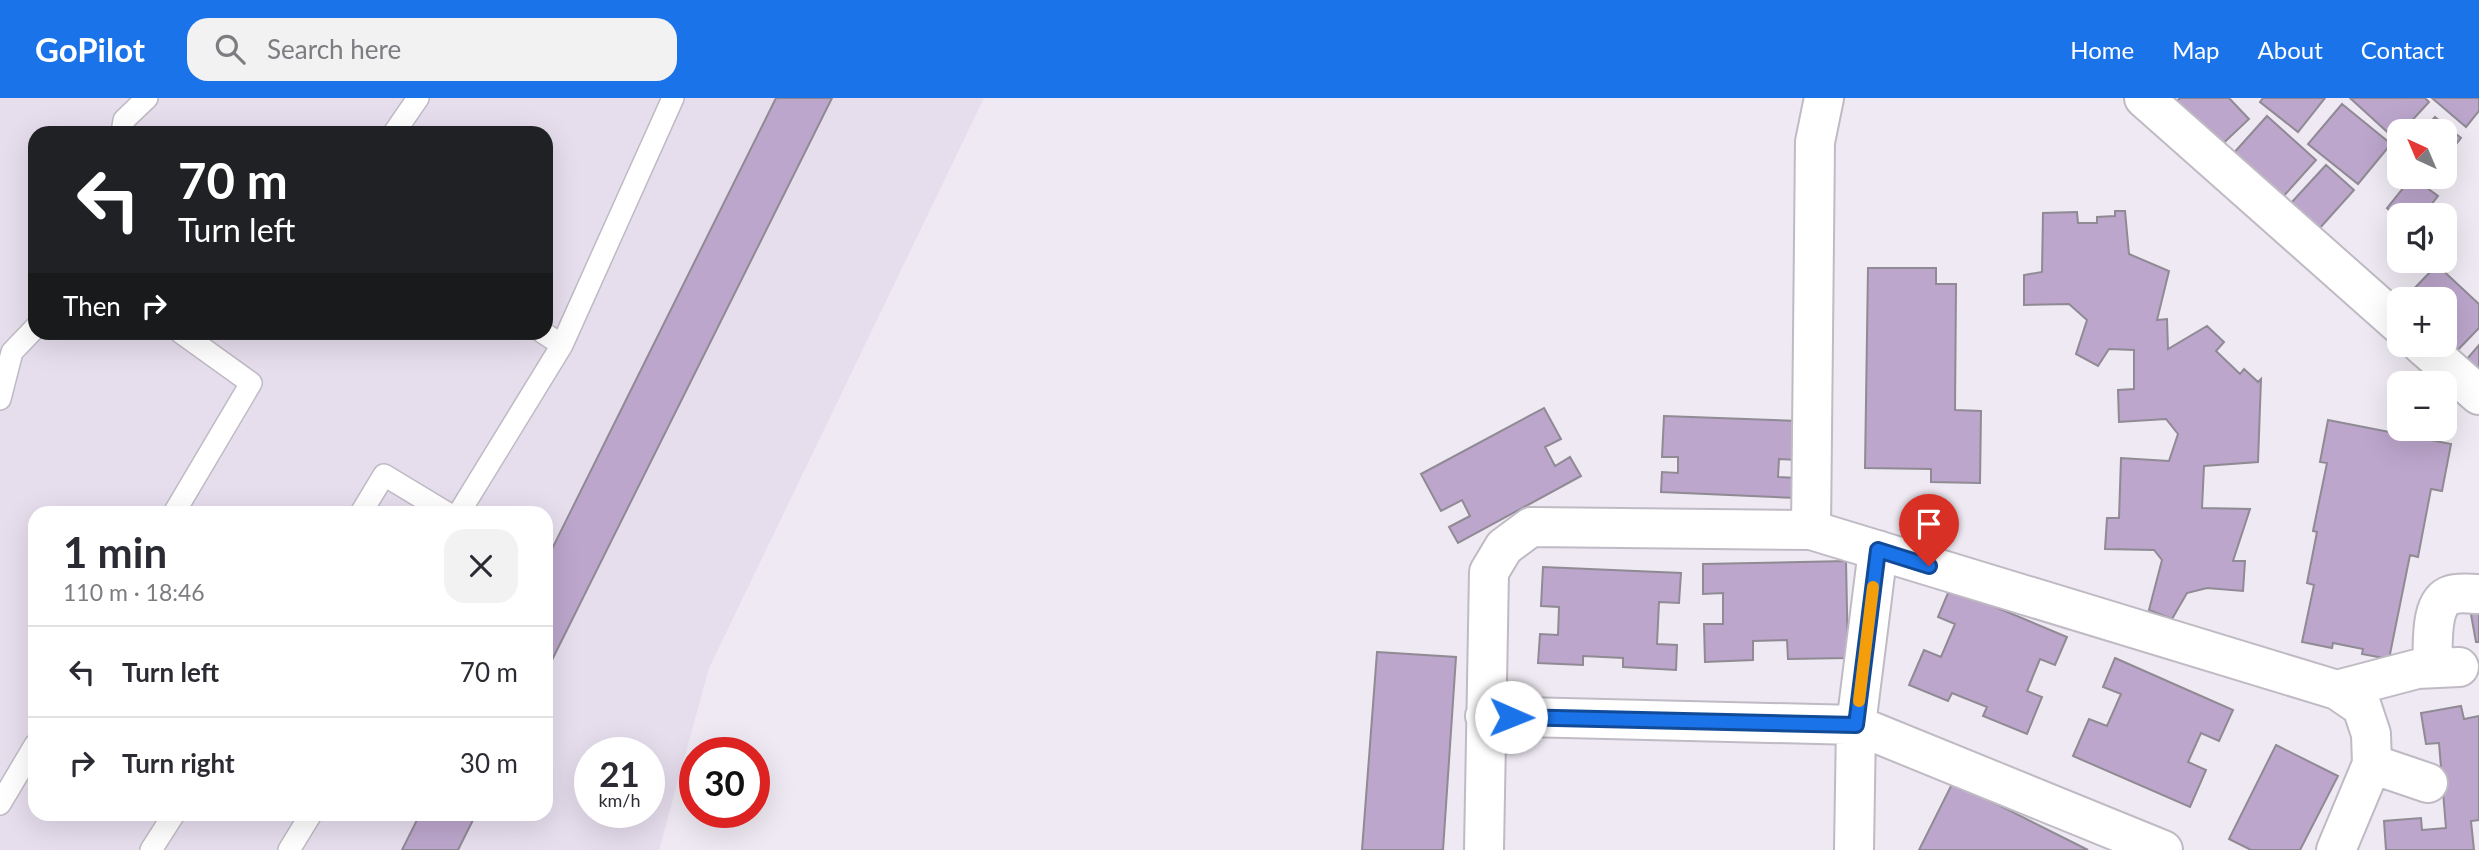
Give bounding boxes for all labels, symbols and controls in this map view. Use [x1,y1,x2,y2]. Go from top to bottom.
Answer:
search box [187,18,677,81]
text: GoPilot [35,29,145,69]
icon: search [211,30,249,68]
text: Search here [267,33,401,65]
text: Home [2070,35,2134,64]
text: Map [2172,35,2220,64]
text: About [2258,35,2323,64]
text: Contact [2361,35,2444,64]
north arrow [2387,119,2457,189]
map controls [2387,119,2457,441]
text: 70 m [178,151,288,209]
icon: left [63,154,154,245]
button: sound [2387,203,2457,273]
text: Turn left [178,210,295,249]
icon: right [135,287,173,325]
button: + [2387,287,2457,357]
text: Then [63,290,121,322]
button: − [2387,371,2457,441]
pin [1899,494,1959,566]
icon: arrive [1910,505,1948,543]
text: 1 min [63,527,167,577]
button: close [444,529,518,603]
text: 110 m · 18:46 [63,578,205,606]
icon: left [63,653,101,691]
text: Turn left [122,656,219,688]
text: 70 m [460,656,518,688]
position arrow [1474,680,1548,754]
speed limit sign: 30 [679,737,770,828]
icon: right [63,744,101,782]
text: Turn right [122,747,235,779]
text: 30 m [460,747,518,779]
text: 21 [599,752,640,794]
text: km/h [598,789,641,811]

